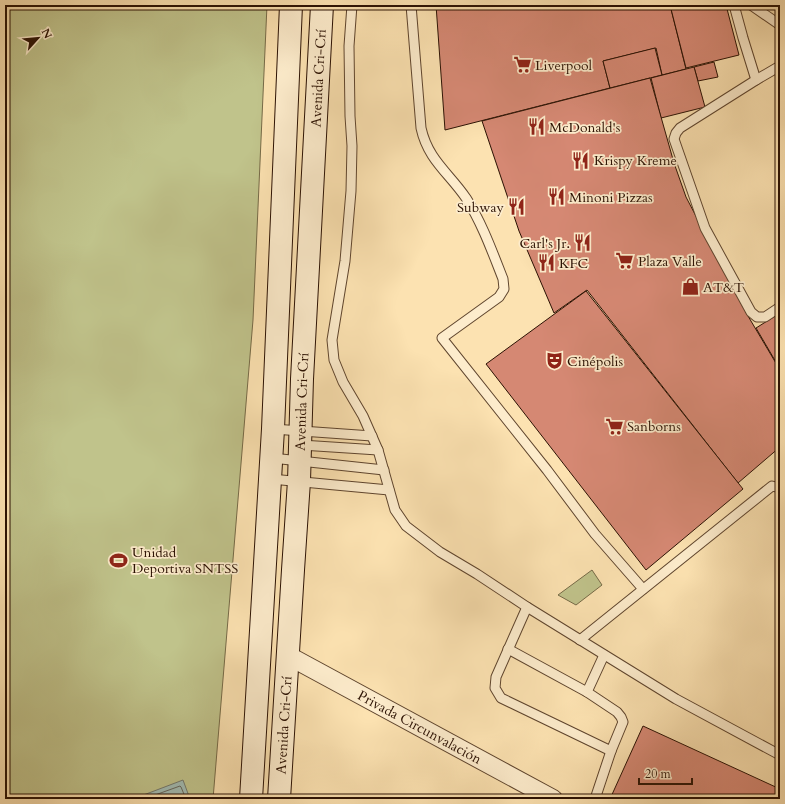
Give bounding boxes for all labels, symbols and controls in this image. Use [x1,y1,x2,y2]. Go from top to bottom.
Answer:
north arrow [18,18,58,58]
text: N [38,26,56,42]
street label: Avenida Cri-Crí [306,28,331,128]
supermarket icon: Liverpool [512,55,532,75]
place label: Liverpool [535,56,593,75]
restaurant icon: McDonald's [526,117,546,137]
place label: McDonald's [549,118,621,137]
restaurant icon: Krispy Kreme [571,150,591,170]
place label: Krispy Kreme [594,151,677,170]
restaurant icon: Minoni Pizzas [546,187,566,207]
place label: Minoni Pizzas [569,188,653,207]
restaurant icon: Subway [507,197,527,217]
place label: Subway [457,198,505,217]
restaurant icon: Carl's Jr. [573,233,593,253]
place label: Carl's Jr. [520,234,570,253]
supermarket icon: Plaza Valle [615,251,635,271]
place label: Plaza Valle [638,252,702,271]
restaurant icon: KFC [536,253,556,273]
place label: KFC [559,254,588,273]
shop icon: AT&T [680,277,700,297]
place label: AT&T [703,278,744,297]
theatre icon: Cinépolis [544,351,564,371]
street label: Avenida Cri-Crí [291,352,313,451]
place label: Cinépolis [567,352,623,371]
supermarket icon: Sanborns [604,416,624,436]
place label: Sanborns [627,417,681,436]
place label: Unidad Deportiva SNTSS [132,543,238,578]
sports icon: Unidad Deportiva SNTSS [109,550,129,570]
street label: Avenida Cri-Crí [272,675,297,775]
street label: Privada Circunvalación [354,686,485,769]
scale bar [639,760,692,786]
text: 20 m [645,766,672,782]

